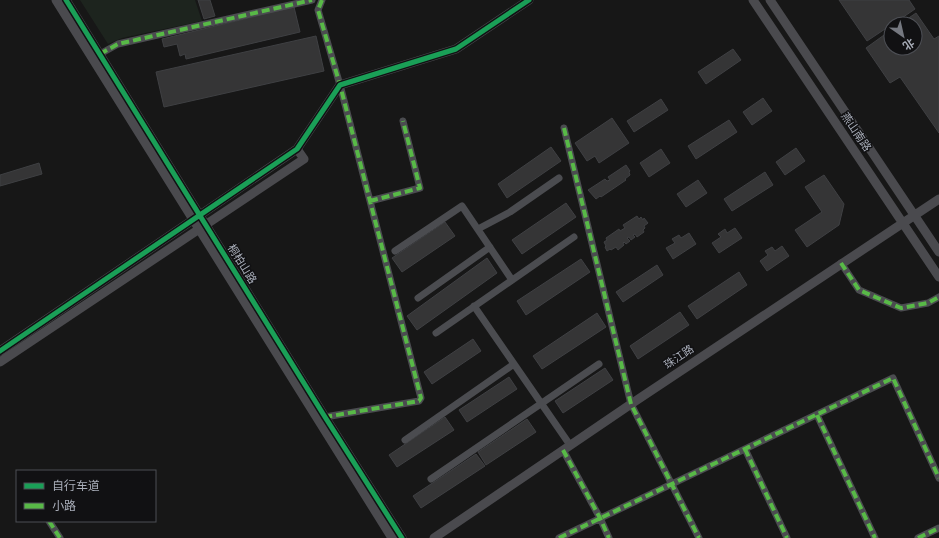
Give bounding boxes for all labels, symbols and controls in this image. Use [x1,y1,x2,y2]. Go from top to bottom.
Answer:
north arrow [883,16,923,56]
text: 北 [900,35,917,52]
street label: 燕山南路 [838,110,874,154]
street label: 桐柏山路 [225,242,259,286]
street label: 珠江路 [662,342,696,372]
legend [16,470,156,522]
text: 自行车道 [52,479,100,493]
text: 小路 [52,499,76,513]

